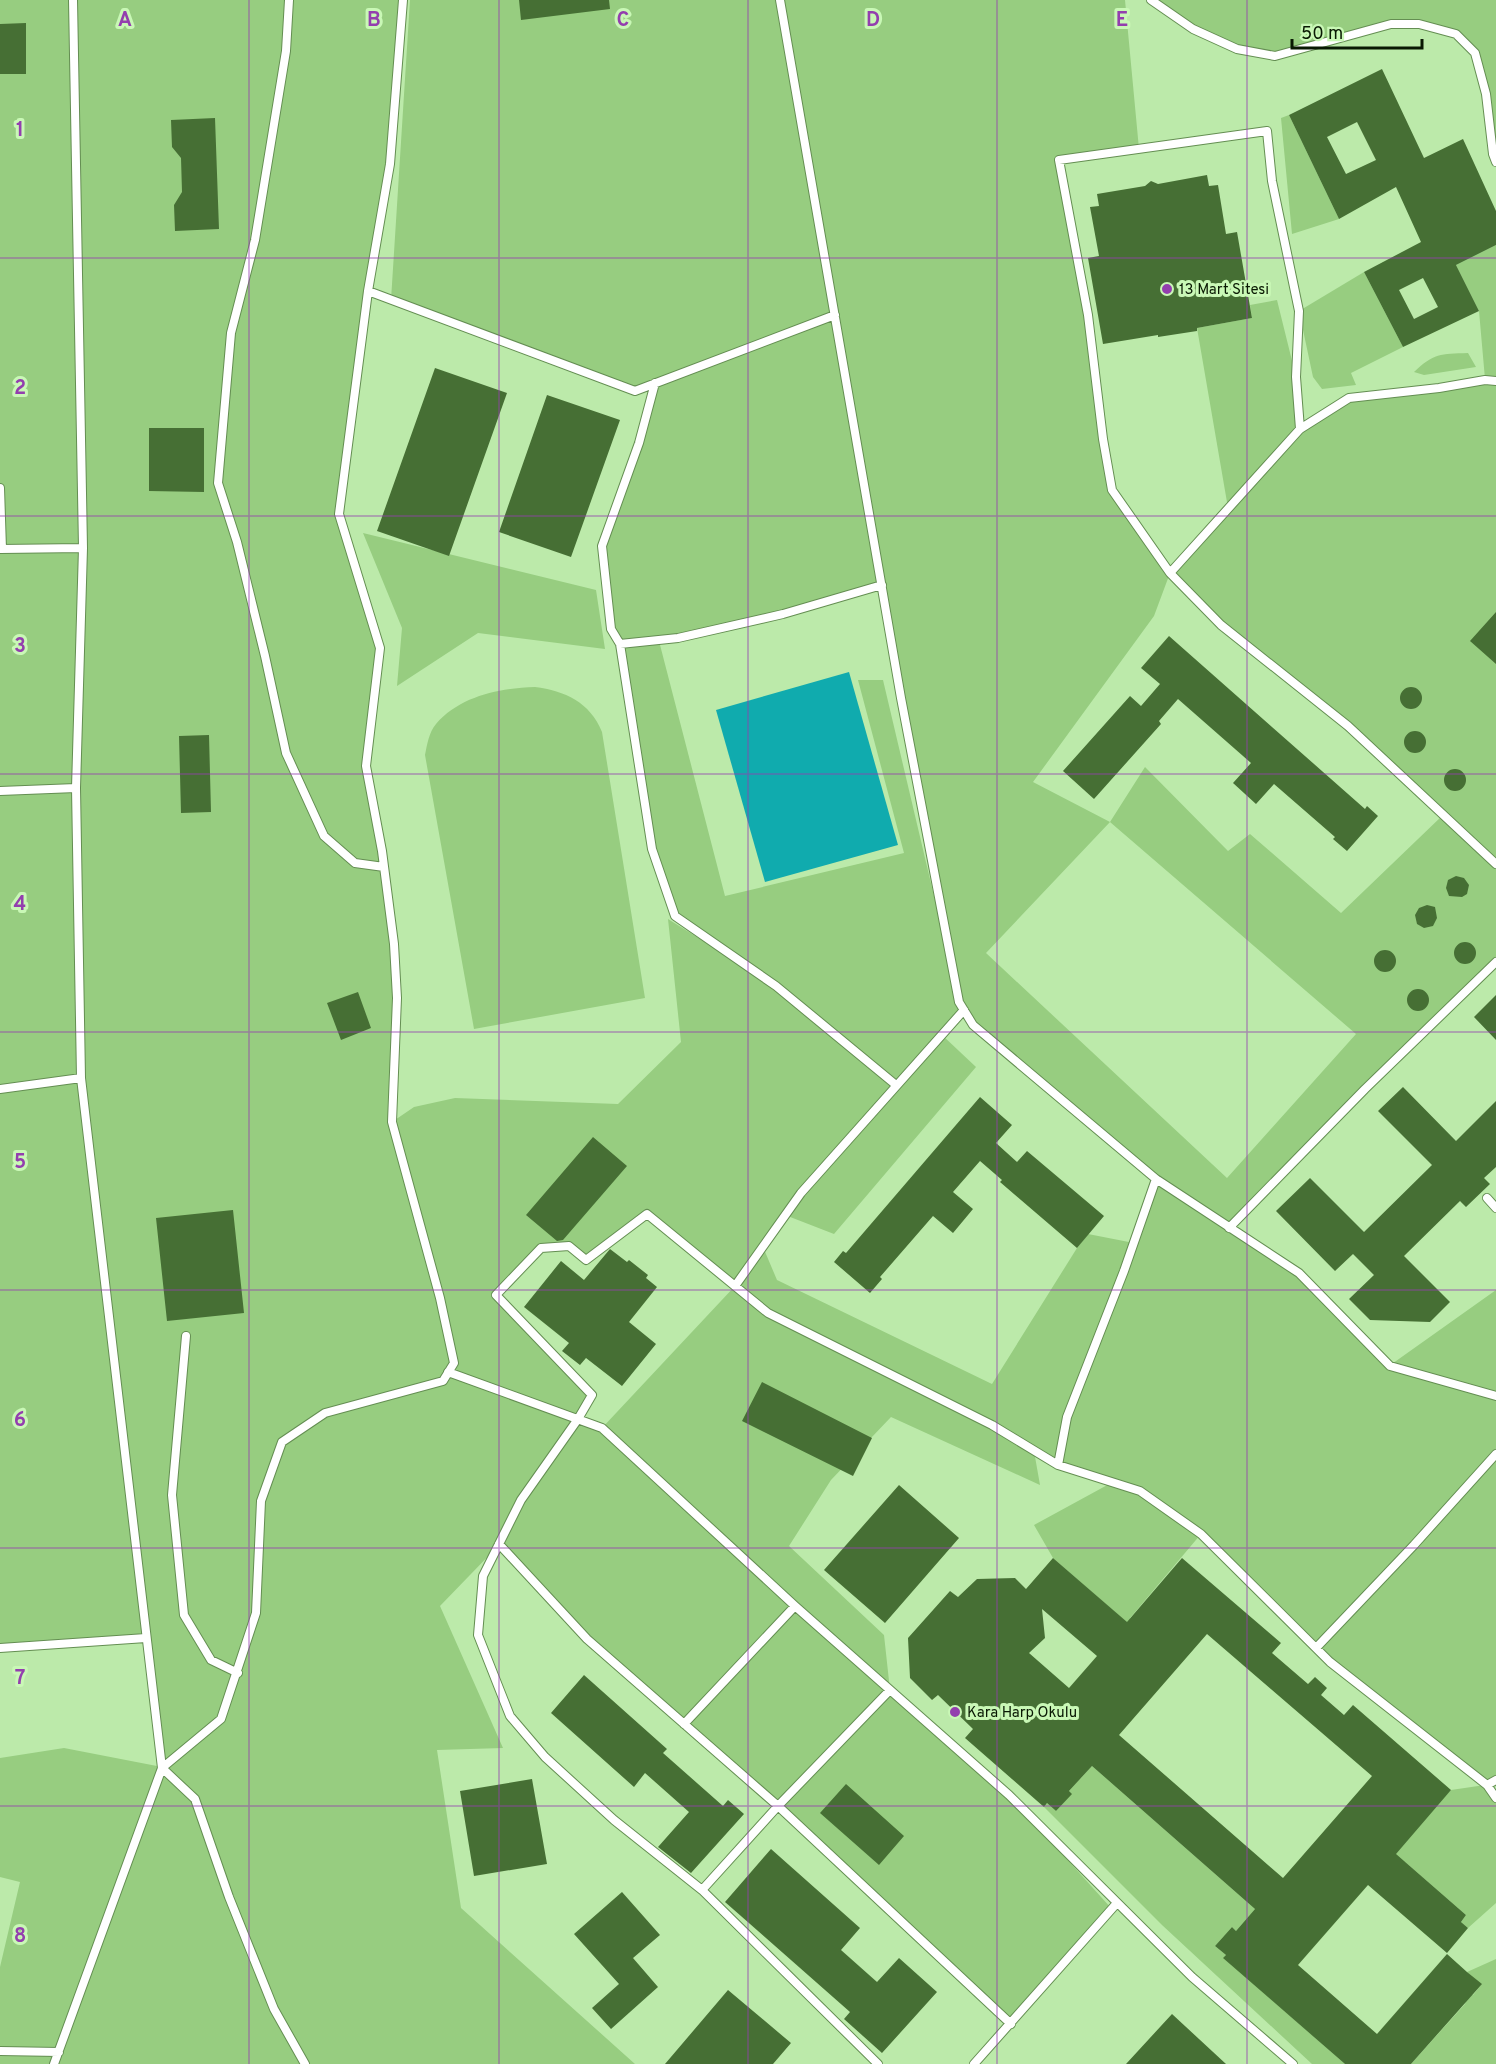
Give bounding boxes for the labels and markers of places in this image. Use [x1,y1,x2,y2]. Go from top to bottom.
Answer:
place label: 13 Mart Sitesi [1179,281,1269,300]
marker: 13 Mart Sitesi [1160,282,1174,296]
place label: Kara Harp Okulu [967,1704,1077,1723]
marker: Kara Harp Okulu [948,1705,962,1719]

